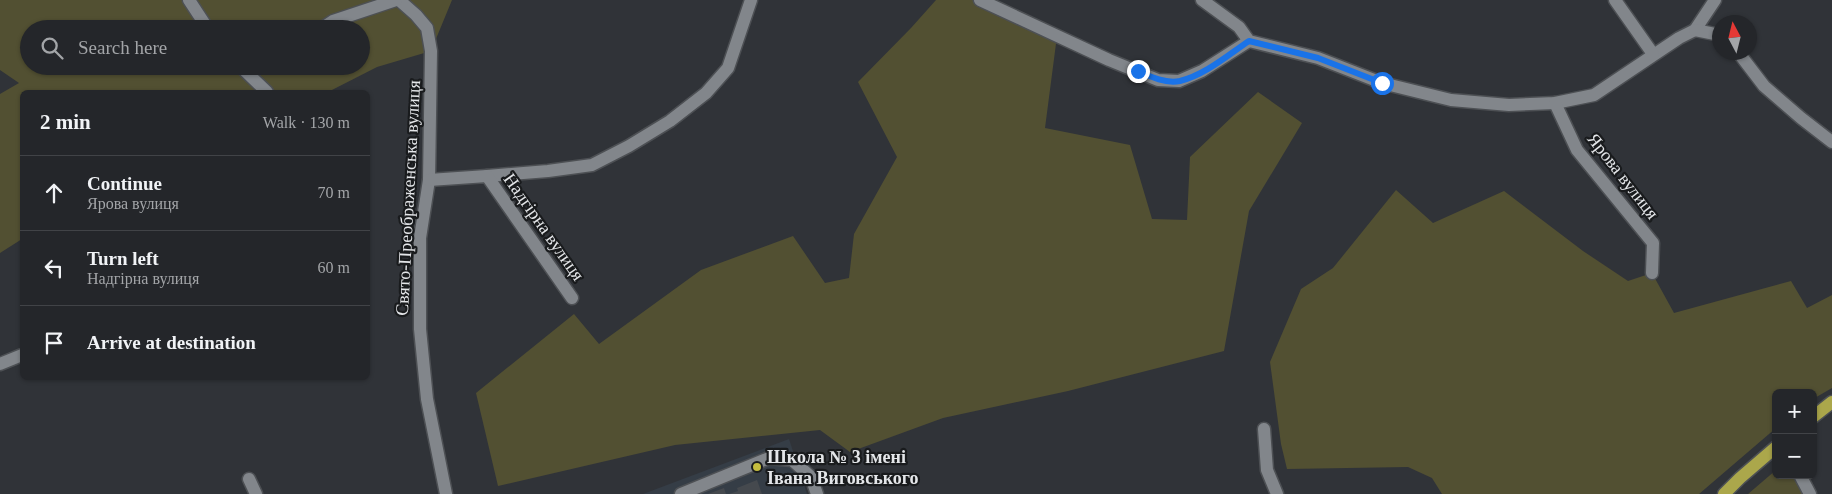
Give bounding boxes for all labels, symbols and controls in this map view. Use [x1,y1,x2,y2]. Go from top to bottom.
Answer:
north arrow [1712,15,1757,60]
search box [20,20,370,75]
icon: search [38,34,66,62]
text: Search here [78,37,167,58]
route end [1127,60,1150,83]
route start [1371,72,1394,95]
street label: Свято-Преображенська вулиця [392,80,424,316]
text: 2 min [40,110,91,134]
text: Walk · 130 m [263,114,350,131]
street label: Ярова вулиця [1583,129,1663,223]
street label: Надгірна вулиця [500,170,588,284]
text: Continue [87,173,162,194]
icon: ahead [40,179,68,207]
text: 70 m [318,184,350,201]
text: Ярова вулиця [87,195,179,212]
text: Turn left [87,248,159,269]
icon: left [40,254,68,282]
text: 60 m [318,259,350,276]
text: Надгірна вулиця [87,270,199,287]
icon: arrive [40,329,68,357]
text: Arrive at destination [87,332,256,353]
map controls [1772,389,1817,479]
button: + [1772,389,1817,434]
button: − [1772,434,1817,479]
place label: Школа № 3 імені Івана Виговського [767,447,919,488]
marker: Школа № 3 імені Івана Виговського [751,461,763,473]

